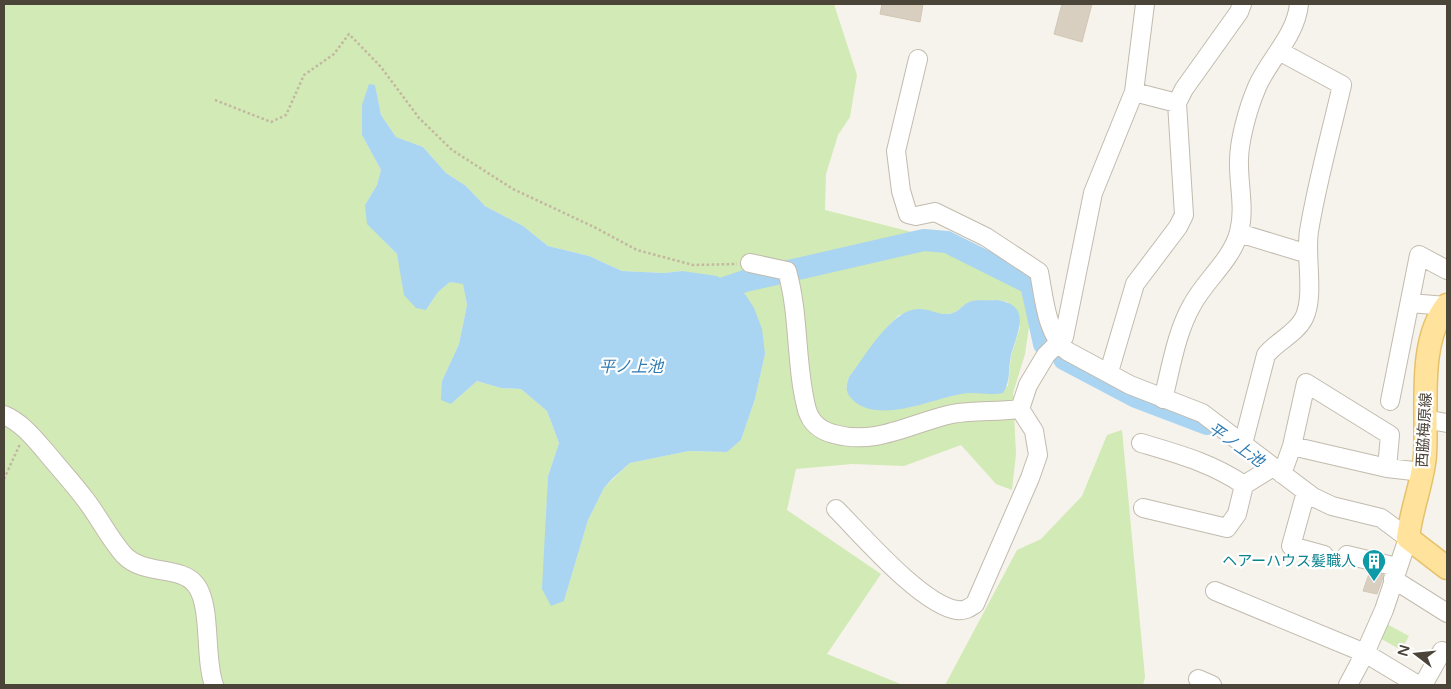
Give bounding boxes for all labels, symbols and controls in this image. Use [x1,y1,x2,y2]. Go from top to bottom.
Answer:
water label: 平ノ上池 [599,357,665,377]
street label: 西脇梅原線 [1413,392,1435,468]
water label: 平ノ上池 [1204,418,1270,473]
building icon: ヘアーハウス髪職人 [1361,548,1387,582]
place label: ヘアーハウス髪職人 [1222,552,1356,570]
north arrow [1391,629,1441,679]
text: N [1394,643,1414,658]

